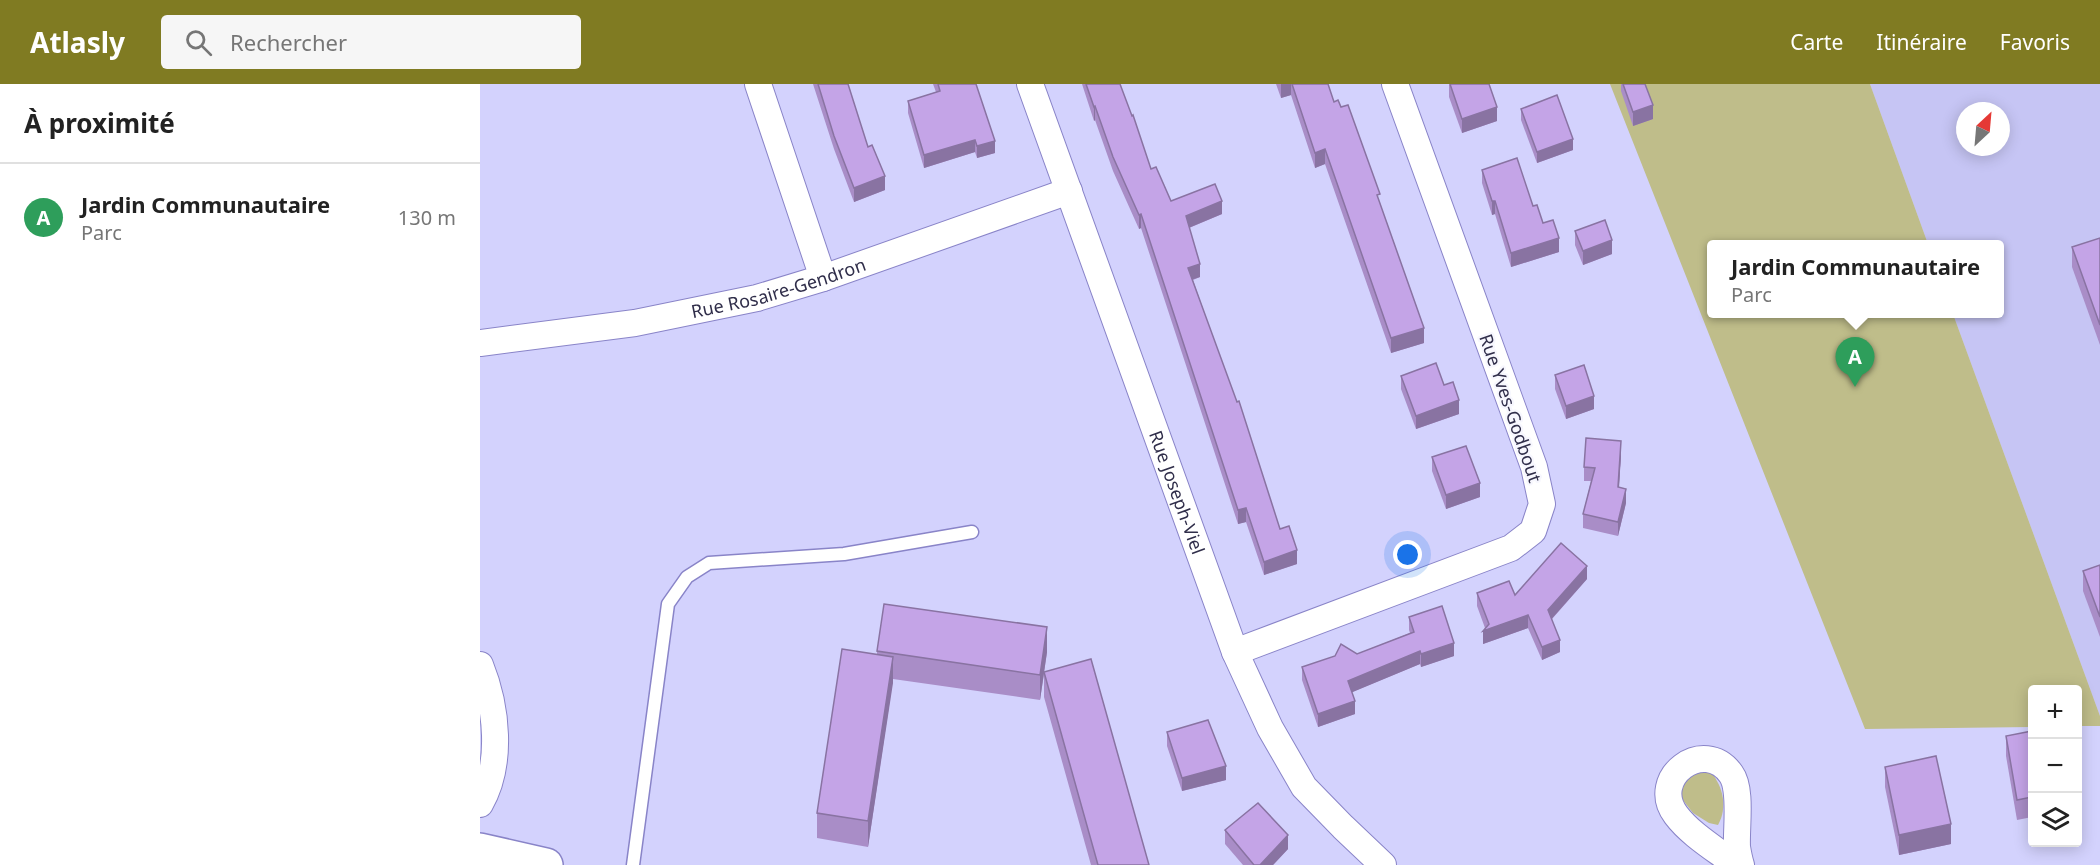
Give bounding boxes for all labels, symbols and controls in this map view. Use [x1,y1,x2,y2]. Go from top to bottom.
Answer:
search box [161,15,581,69]
text: Atlasly [30,23,125,61]
icon: search [182,26,215,59]
text: Rechercher [230,27,347,57]
text: Carte [1790,28,1843,56]
text: Itinéraire [1876,28,1967,56]
text: Favoris [2000,28,2070,56]
north arrow [1956,102,2010,156]
text: À proximité [24,105,175,141]
text: Jardin Communautaire [81,189,330,219]
text: A [37,204,50,231]
text: 130 m [398,204,456,231]
text: Parc [81,219,122,246]
popup [1707,240,2004,318]
text: Jardin Communautaire [1731,251,1980,281]
street label: Rue Rosaire-Gendron [689,252,869,323]
text: Parc [1731,281,1772,308]
street label: Rue Yves-Godbout [1474,330,1548,486]
pin: A [1836,338,1874,387]
street label: Rue Joseph-Viel [1144,427,1211,557]
your location [1393,540,1422,569]
map controls [2028,685,2082,847]
button: + [2028,685,2082,739]
button: − [2028,739,2082,793]
button: layers [2028,793,2082,847]

